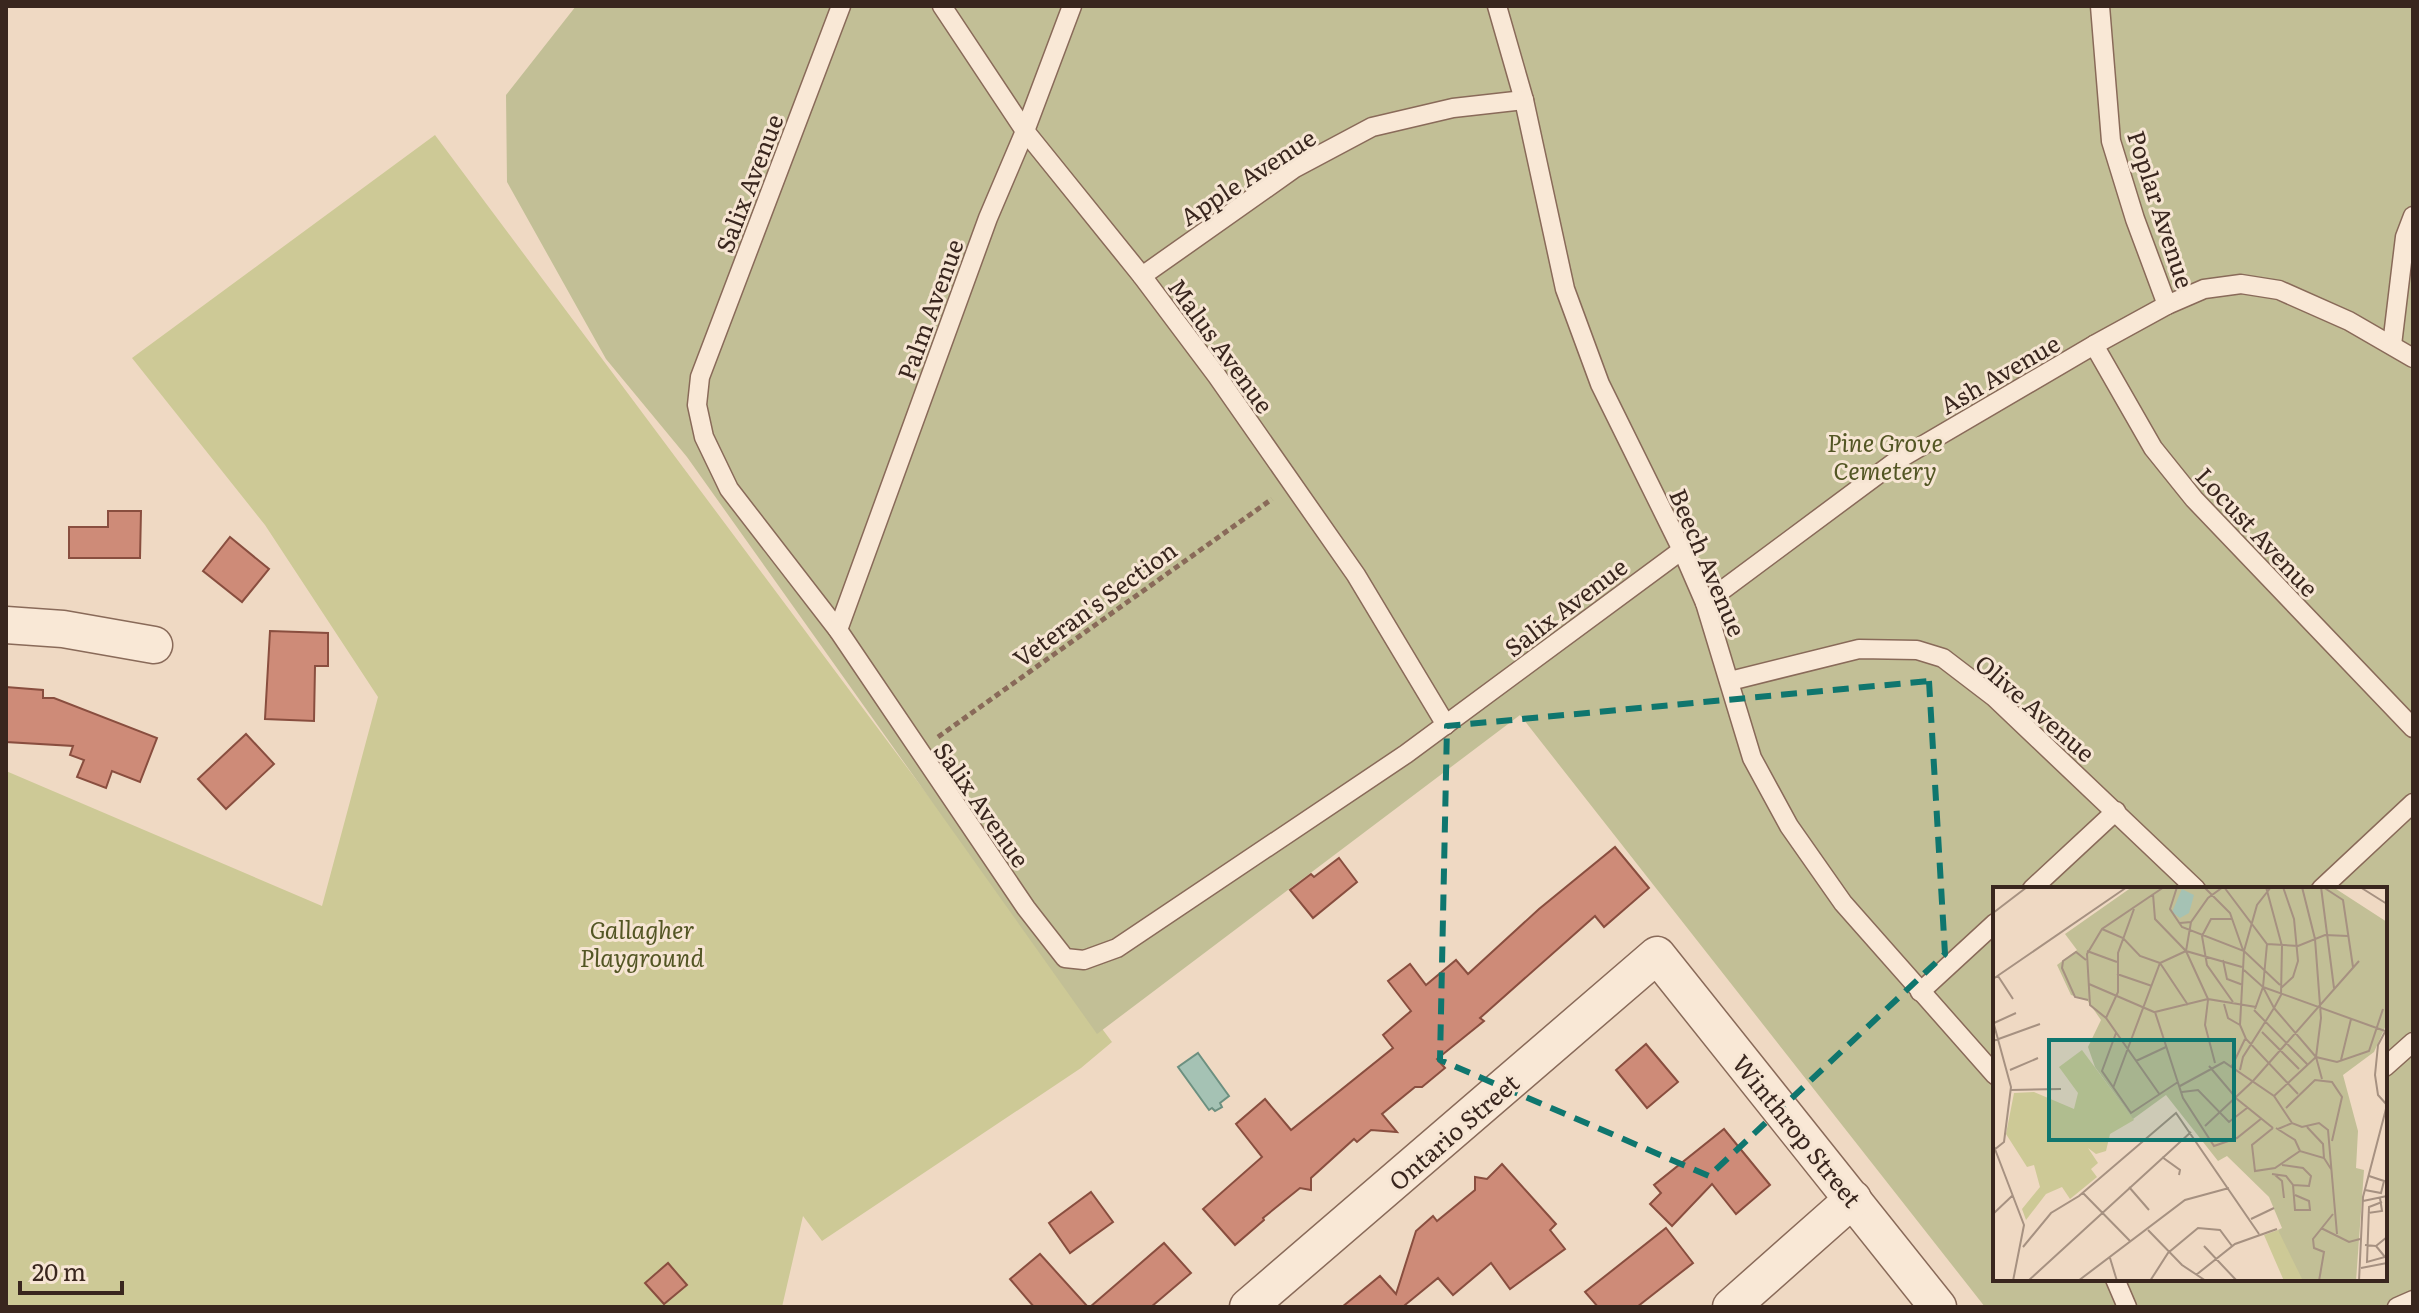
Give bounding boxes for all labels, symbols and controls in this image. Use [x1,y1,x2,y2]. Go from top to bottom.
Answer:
street label: Salix Avenue [706,109,790,257]
street label: Apple Avenue [1172,119,1322,233]
street label: Poplar Avenue [2120,126,2204,292]
street label: Palm Avenue [887,234,971,384]
street label: Malus Avenue [1161,270,1283,420]
street label: Ash Avenue [1932,324,2066,422]
park label: Pine Grove Cemetery [1827,424,1943,487]
street label: Locust Avenue [2189,458,2327,604]
street label: Beech Avenue [1662,483,1756,641]
street label: Veteran's Section [1005,531,1183,674]
street label: Salix Avenue [1496,548,1634,664]
street label: Olive Avenue [1968,645,2104,769]
street label: Salix Avenue [927,734,1039,874]
inset map [1993,887,2387,1281]
park label: Gallagher Playground [580,911,705,974]
street label: Winthrop Street [1725,1046,1871,1214]
street label: Ontario Street [1380,1064,1526,1197]
scale bar [20,1245,122,1295]
text: 20 m [32,1253,86,1288]

